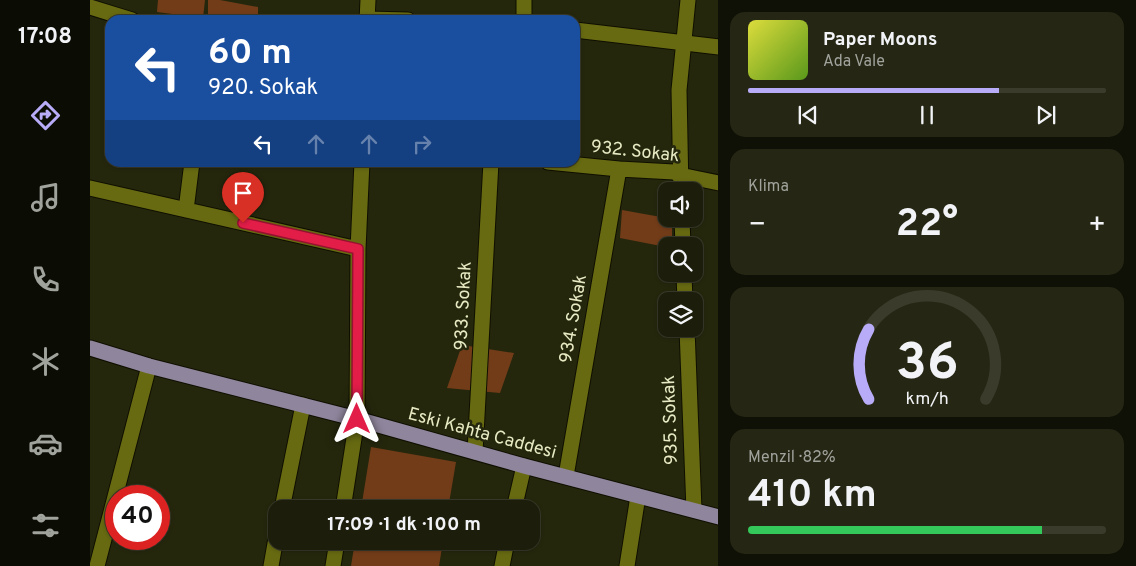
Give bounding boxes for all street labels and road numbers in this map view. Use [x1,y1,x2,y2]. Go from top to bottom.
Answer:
street label: 932. Sokak [589,136,681,168]
street label: 933. Sokak [450,261,478,351]
street label: 934. Sokak [555,273,593,365]
street label: 935. Sokak [658,375,684,465]
street label: Eski Kahta Caddesi [405,403,559,465]

